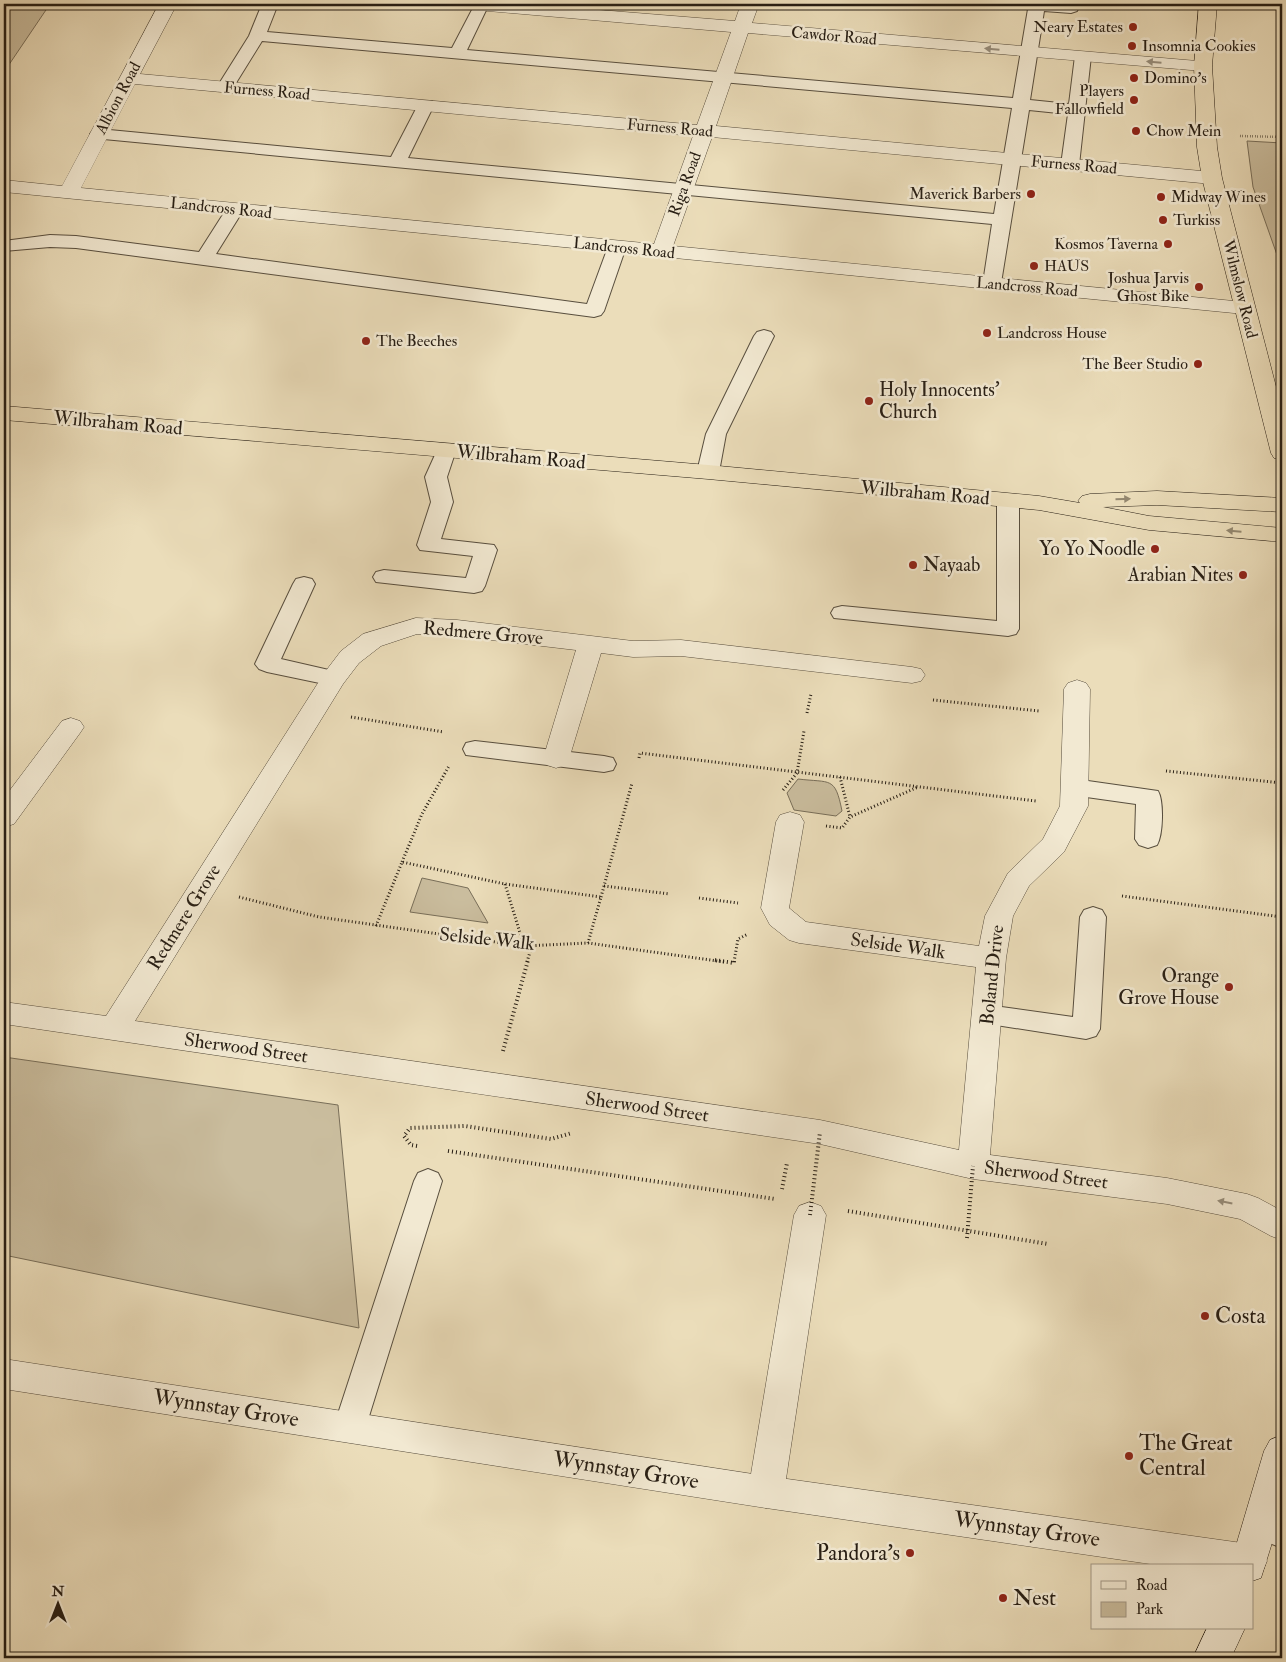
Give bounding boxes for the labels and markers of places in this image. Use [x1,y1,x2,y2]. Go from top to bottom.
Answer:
place label: Neary Estates [1033,17,1123,37]
marker: Neary Estates [1127,21,1139,33]
place label: Insomnia Cookies [1142,36,1256,56]
marker: Insomnia Cookies [1126,40,1138,52]
place label: Domino's [1144,68,1207,88]
marker: Domino's [1128,72,1140,84]
place label: Players Fallowfield [1055,81,1124,119]
marker: Players Fallowfield [1128,94,1140,106]
place label: Chow Mein [1146,121,1221,141]
marker: Chow Mein [1130,125,1142,137]
place label: Maverick Barbers [909,184,1021,204]
place label: Midway Wines [1171,187,1266,207]
marker: Maverick Barbers [1025,188,1037,200]
marker: Midway Wines [1155,191,1167,203]
place label: Turkiss [1173,210,1220,230]
marker: Turkiss [1157,214,1169,226]
place label: Kosmos Taverna [1054,234,1158,254]
marker: Kosmos Taverna [1162,238,1174,250]
place label: HAUS [1044,256,1089,276]
marker: HAUS [1028,260,1040,272]
place label: Joshua Jarvis Ghost Bike [1107,268,1189,306]
marker: Joshua Jarvis Ghost Bike [1193,281,1205,293]
place label: Landcross House [997,323,1107,343]
marker: Landcross House [981,327,993,339]
place label: The Beeches [376,331,457,351]
marker: The Beeches [360,335,372,347]
place label: The Beer Studio [1082,354,1188,374]
marker: The Beer Studio [1192,358,1204,370]
place label: Holy Innocents' Church [879,378,1000,424]
marker: Holy Innocents' Church [863,395,875,407]
place label: Yo Yo Noodle [1039,537,1145,561]
marker: Yo Yo Noodle [1149,543,1161,555]
place label: Nayaab [923,553,980,577]
marker: Nayaab [907,559,919,571]
place label: Arabian Nites [1127,563,1233,587]
marker: Arabian Nites [1237,569,1249,581]
place label: Orange Grove House [1118,964,1219,1010]
marker: Orange Grove House [1223,981,1235,993]
place label: Costa [1215,1302,1266,1330]
marker: Costa [1199,1310,1211,1322]
place label: The Great Central [1139,1429,1233,1482]
marker: The Great Central [1123,1450,1135,1462]
place label: Pandora's [816,1539,900,1567]
marker: Pandora's [904,1547,916,1559]
place label: Nest [1013,1584,1056,1612]
marker: Nest [997,1592,1009,1604]

